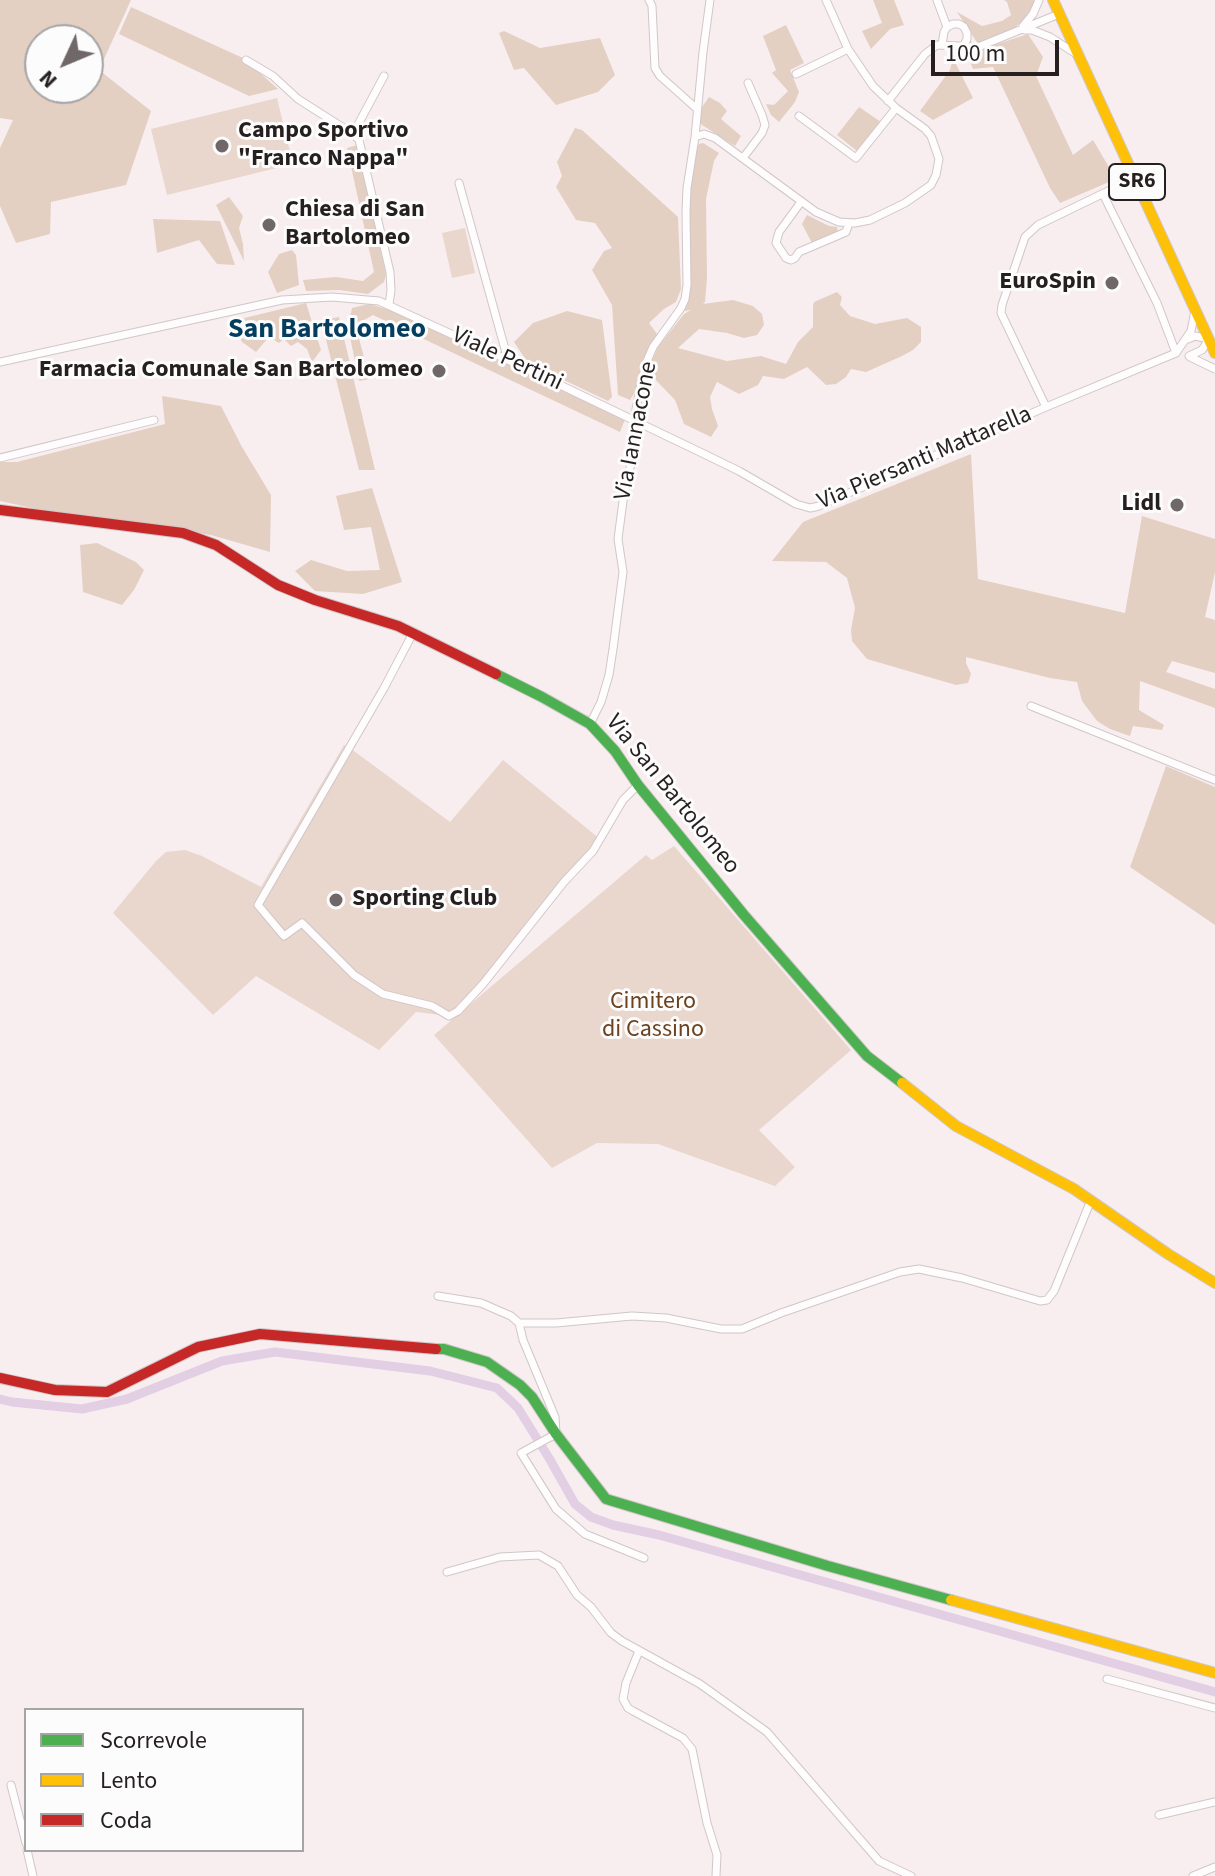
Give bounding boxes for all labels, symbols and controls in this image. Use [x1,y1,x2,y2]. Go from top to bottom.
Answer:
north arrow [24,24,104,104]
scale bar [935,24,1063,74]
text: 100 m [945,36,1005,71]
text: N [32,63,65,96]
place label: Campo Sportivo "Franco Nappa" [238,118,409,174]
marker: Campo Sportivo "Franco Nappa" [213,137,231,155]
road number: SR6 [1109,164,1165,200]
place label: Chiesa di San Bartolomeo [285,197,425,253]
marker: Chiesa di San Bartolomeo [260,216,278,234]
place label: EuroSpin [999,269,1096,297]
marker: EuroSpin [1103,274,1121,292]
district label: San Bartolomeo [228,314,426,348]
street label: Viale Pertini [447,322,567,398]
place label: Farmacia Comunale San Bartolomeo [39,357,423,385]
street label: Via Iannacone [609,359,665,503]
marker: Farmacia Comunale San Bartolomeo [430,362,448,380]
street label: Via Piersanti Mattarella [814,401,1036,517]
place label: Lidl [1121,491,1161,519]
marker: Lidl [1168,496,1186,514]
street label: Via San Bartolomeo [599,709,745,881]
place label: Sporting Club [352,886,497,914]
marker: Sporting Club [327,891,345,909]
park label: Cimitero di Cassino [602,989,704,1045]
legend [24,1708,304,1852]
text: Scorrevole [100,1723,207,1758]
text: Lento [100,1763,157,1798]
text: Coda [100,1803,152,1838]

